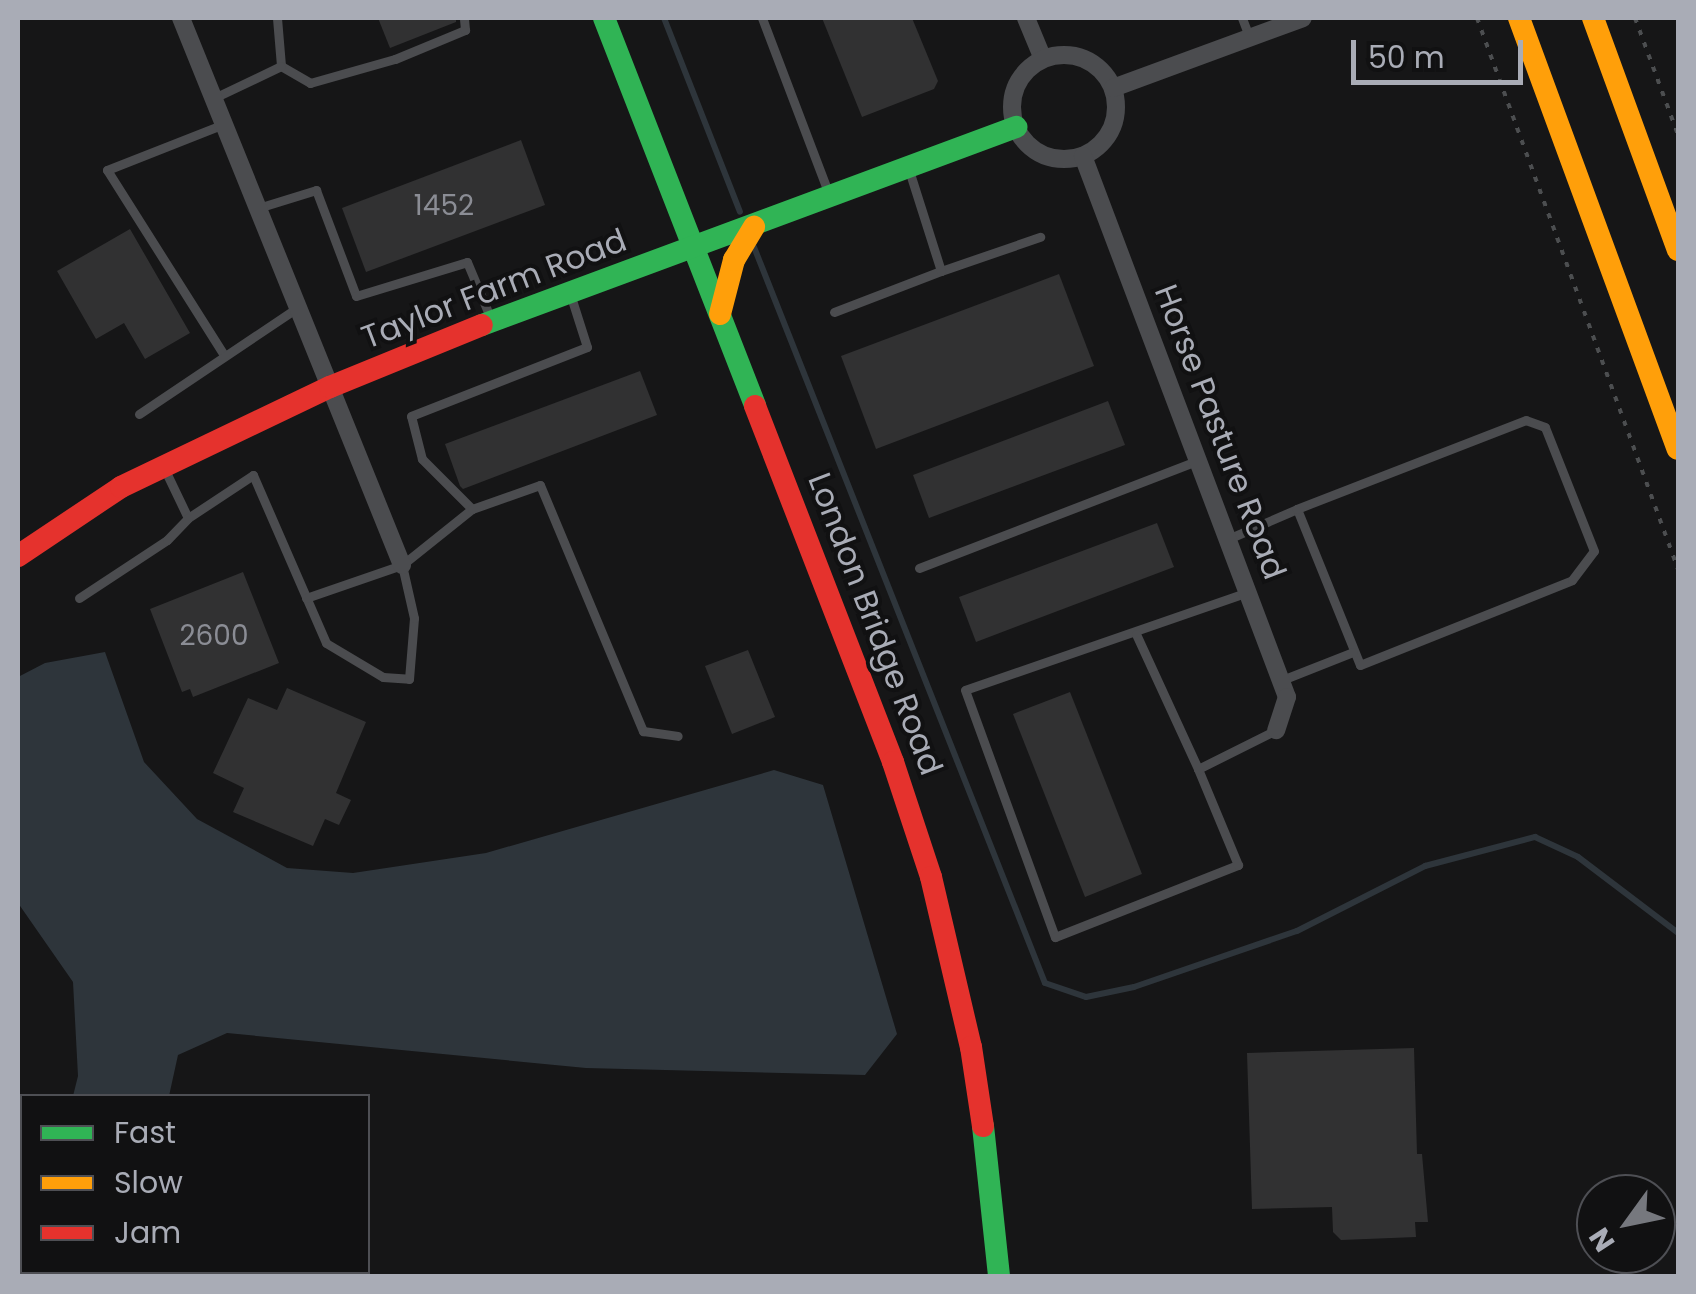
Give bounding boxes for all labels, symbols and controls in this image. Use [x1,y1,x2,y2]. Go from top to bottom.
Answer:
scale bar [1356,20,1528,82]
text: 50 m [1368,36,1445,79]
house number: 1452 [414,189,474,223]
street label: Taylor Farm Road [356,221,632,357]
street label: Horse Pasture Road [1146,279,1294,585]
street label: London Bridge Road [800,468,950,780]
house number: 2600 [179,619,249,653]
legend [20,1094,370,1274]
text: Fast [114,1111,176,1154]
text: Slow [114,1161,183,1204]
north arrow [1576,1174,1676,1274]
text: Jam [114,1211,181,1254]
text: N [1580,1220,1624,1259]

